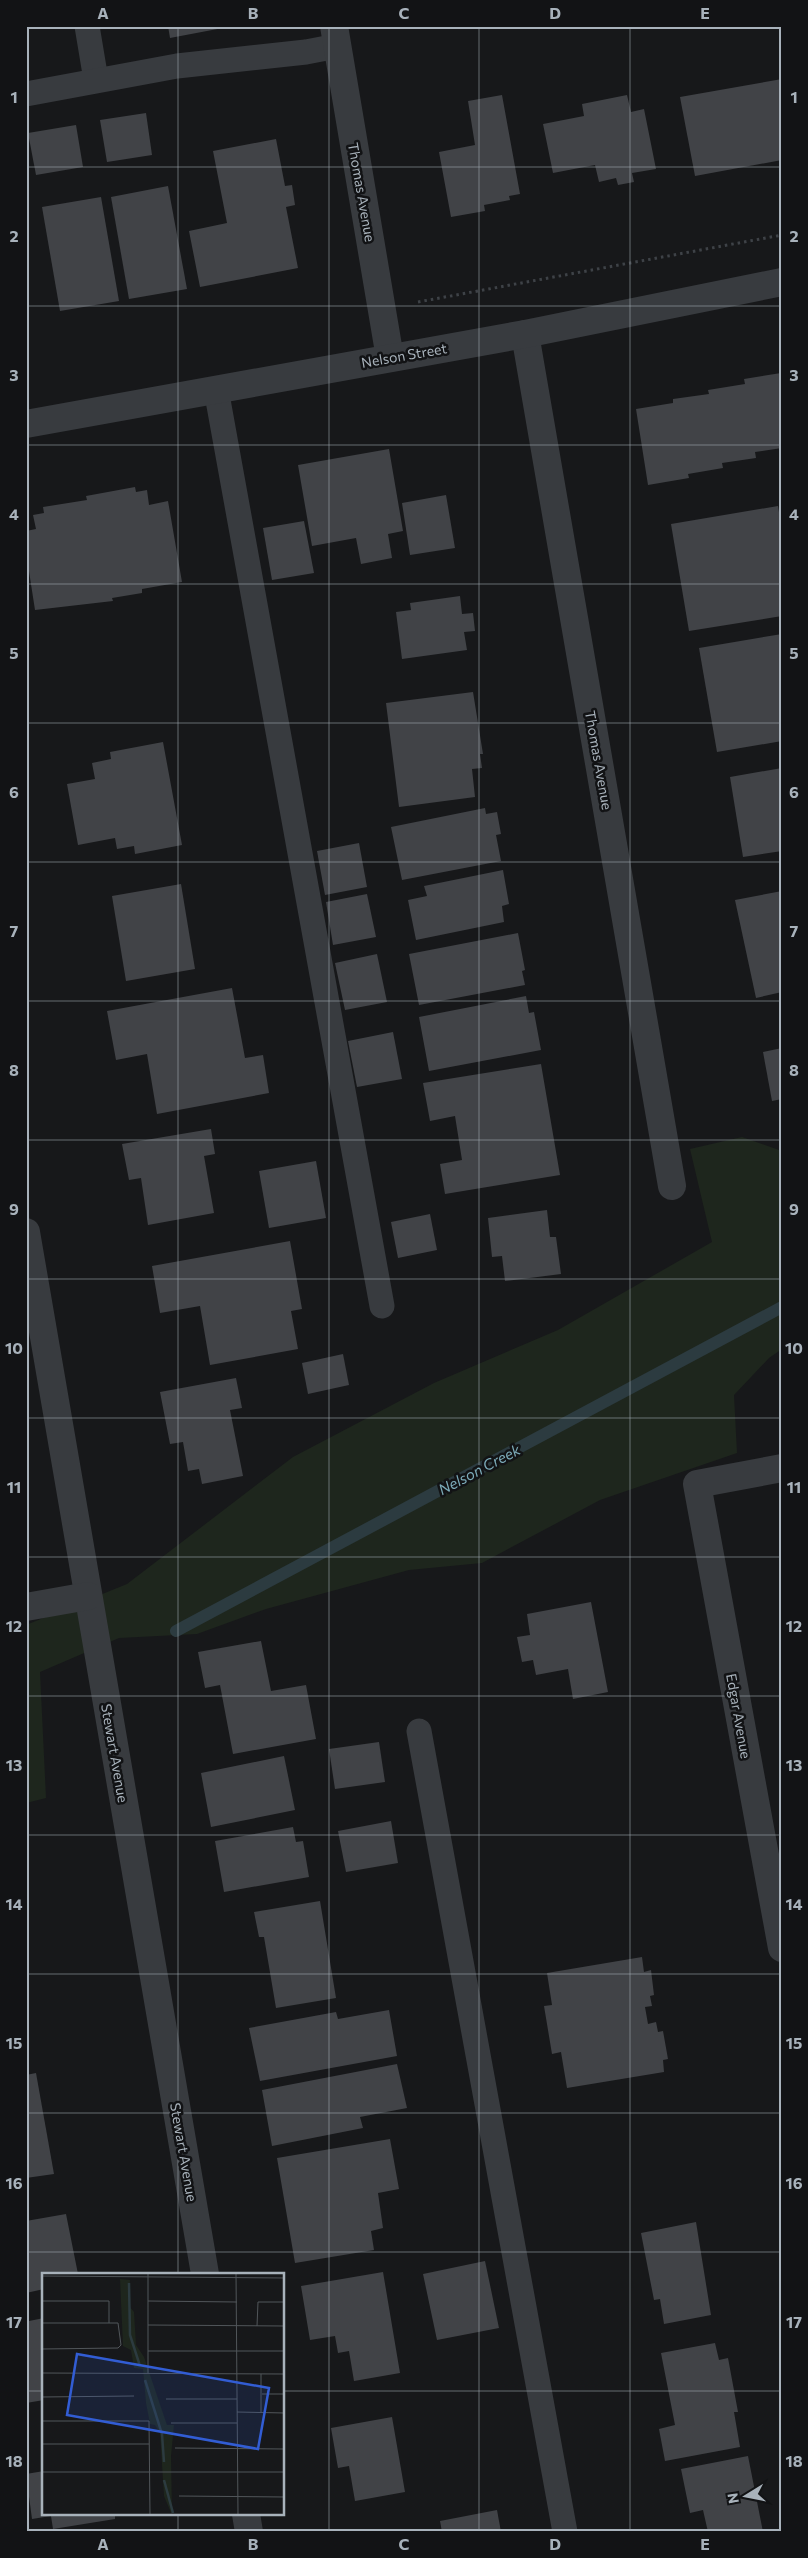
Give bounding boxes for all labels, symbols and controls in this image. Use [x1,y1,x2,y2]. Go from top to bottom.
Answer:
text: A [97,3,109,22]
text: B [248,3,259,22]
text: C [399,3,410,22]
text: D [549,3,561,22]
text: E [700,3,710,22]
text: 1 [10,87,18,106]
text: 1 [790,87,798,106]
street label: Thomas Avenue [345,141,379,243]
text: 2 [9,226,19,245]
text: 2 [789,226,799,245]
street label: Nelson Street [360,339,448,371]
text: 3 [9,365,19,384]
text: 3 [789,365,799,384]
text: 4 [9,504,19,523]
text: 4 [789,504,799,523]
text: 5 [9,643,19,662]
text: 5 [789,643,799,662]
street label: Thomas Avenue [582,709,616,811]
text: 6 [9,782,19,801]
text: 6 [789,782,799,801]
text: 7 [10,921,19,940]
text: 7 [790,921,799,940]
text: 8 [9,1060,19,1079]
text: 8 [789,1060,799,1079]
text: 9 [9,1199,19,1218]
text: 9 [789,1199,799,1218]
text: 10 [5,1338,23,1357]
text: 10 [785,1338,803,1357]
water label: Nelson Creek [435,1439,524,1498]
text: 11 [7,1477,21,1496]
text: 11 [787,1477,801,1496]
text: 12 [6,1616,22,1635]
text: 12 [786,1616,802,1635]
street label: Edgar Avenue [723,1672,755,1760]
street label: Stewart Avenue [98,1702,132,1804]
text: 13 [6,1755,22,1774]
text: 13 [786,1755,802,1774]
text: 14 [5,1894,23,1913]
text: 14 [785,1894,803,1913]
text: 15 [6,2033,22,2052]
text: 15 [786,2033,802,2052]
street label: Stewart Avenue [167,2101,201,2203]
text: 16 [5,2173,23,2192]
text: 16 [785,2173,803,2192]
inset map [42,2273,285,2516]
text: 17 [6,2312,22,2331]
text: 17 [786,2312,802,2331]
text: 18 [5,2451,23,2470]
text: 18 [785,2451,803,2470]
north arrow [720,2470,770,2520]
text: N [723,2492,742,2505]
text: A [97,2534,109,2553]
text: B [248,2534,259,2553]
text: C [399,2534,410,2553]
text: D [549,2534,561,2553]
text: E [700,2534,710,2553]

